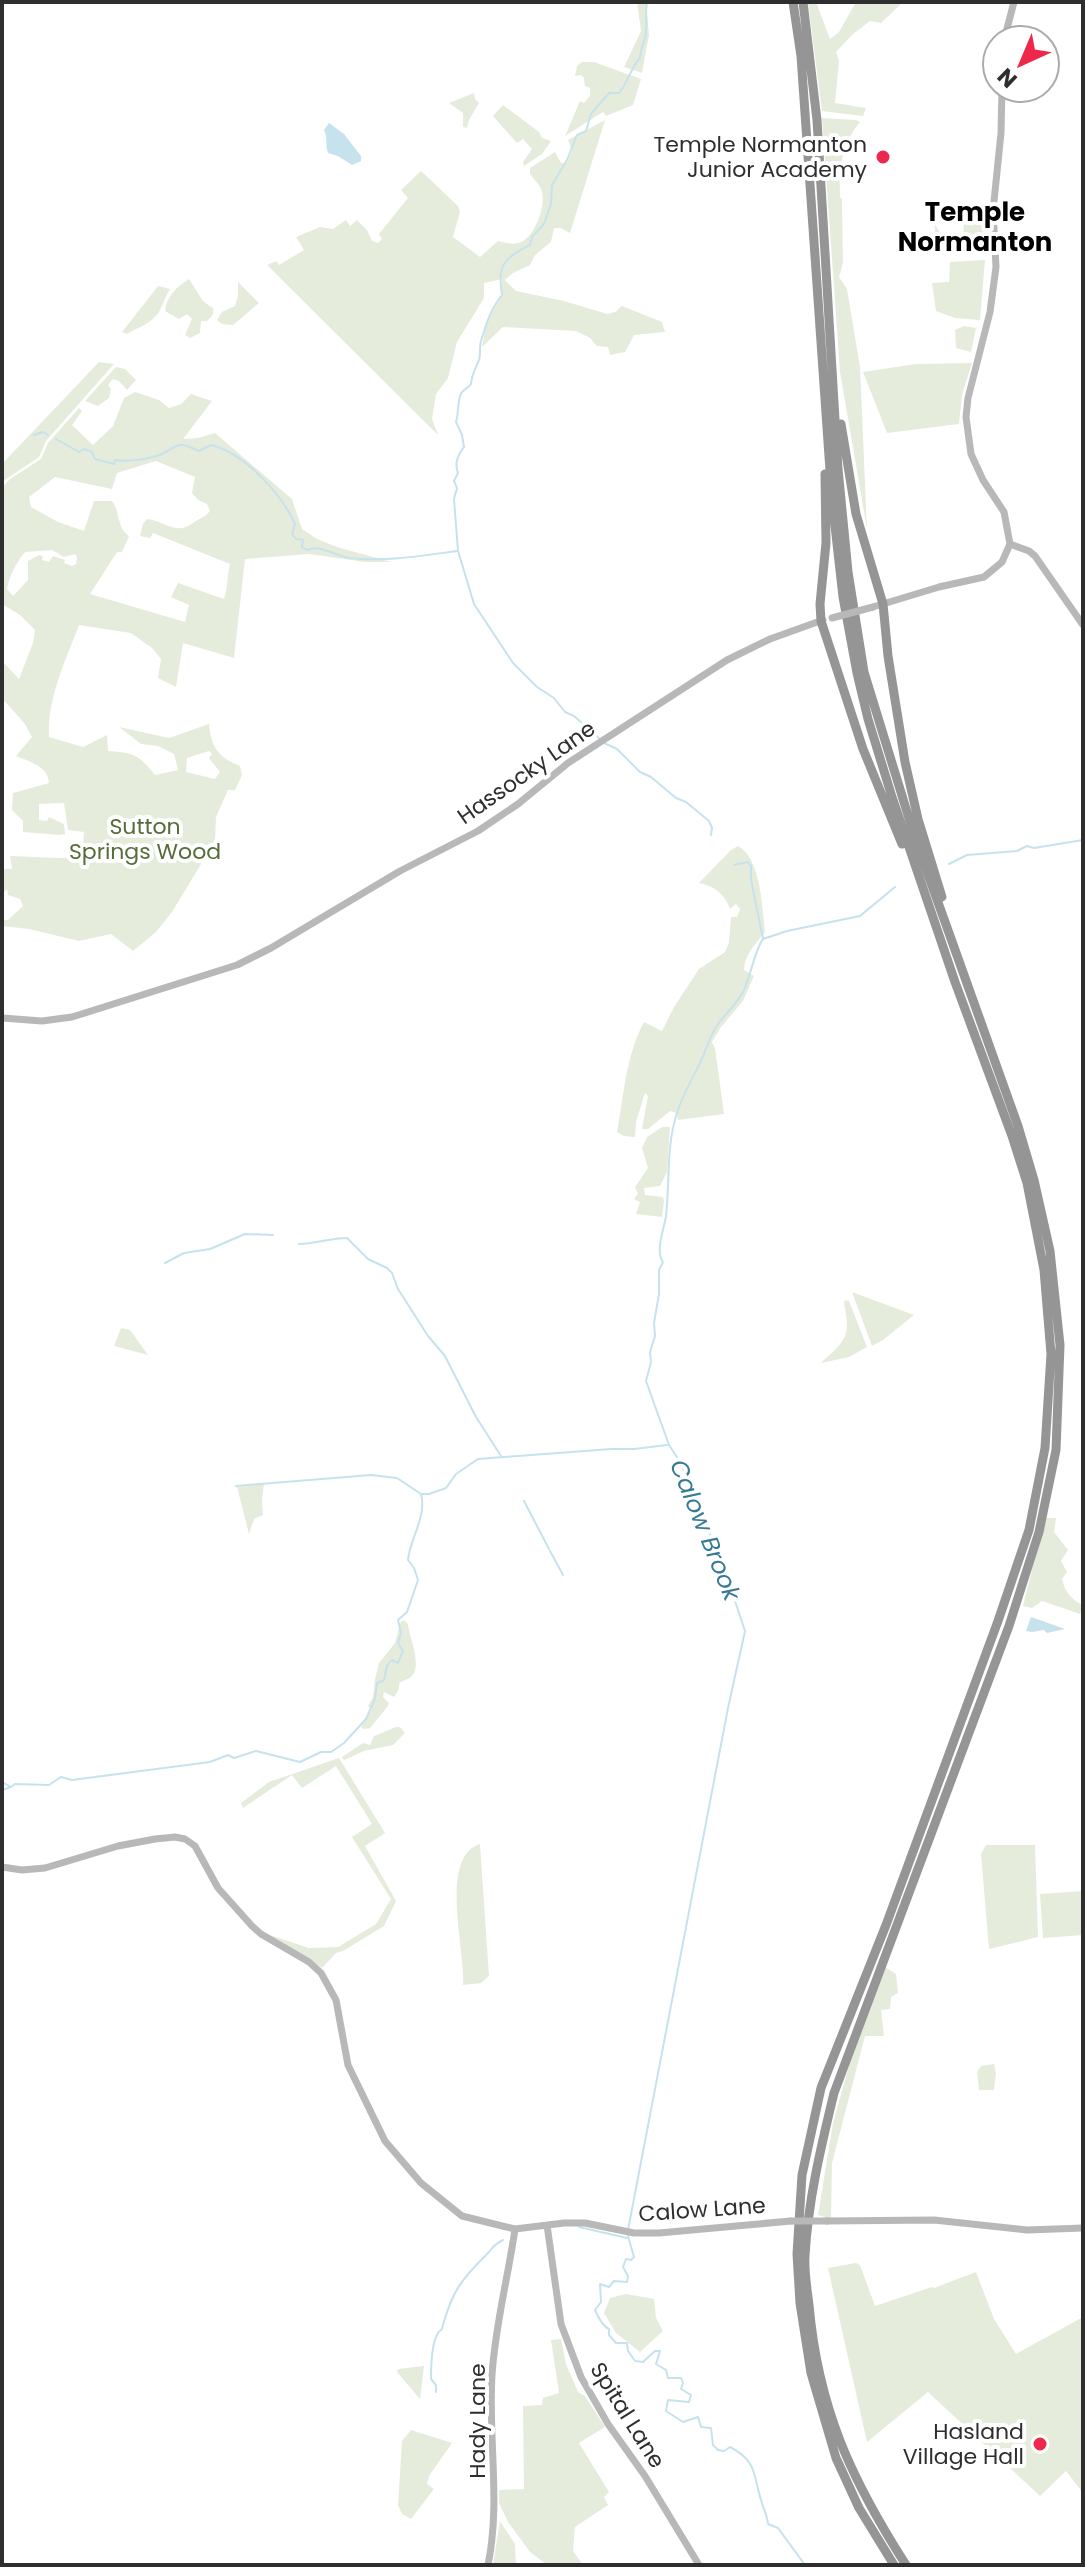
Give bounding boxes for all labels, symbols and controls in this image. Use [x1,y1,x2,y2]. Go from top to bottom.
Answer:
north arrow [981,24,1061,104]
text: N [991,61,1024,95]
place label: Temple Normanton Junior Academy [653,129,868,185]
marker: Temple Normanton Junior Academy [874,148,892,166]
district label: Temple Normanton [898,194,1052,260]
street label: Hassocky Lane [451,713,602,832]
park label: Sutton Springs Wood [69,811,221,867]
water label: Calow Brook [662,1454,749,1607]
street label: Calow Lane [637,2190,767,2229]
street label: Spital Lane [583,2356,672,2474]
street label: Hady Lane [462,2363,493,2479]
place label: Hasland Village Hall [903,2416,1024,2472]
marker: Hasland Village Hall [1031,2435,1049,2453]

